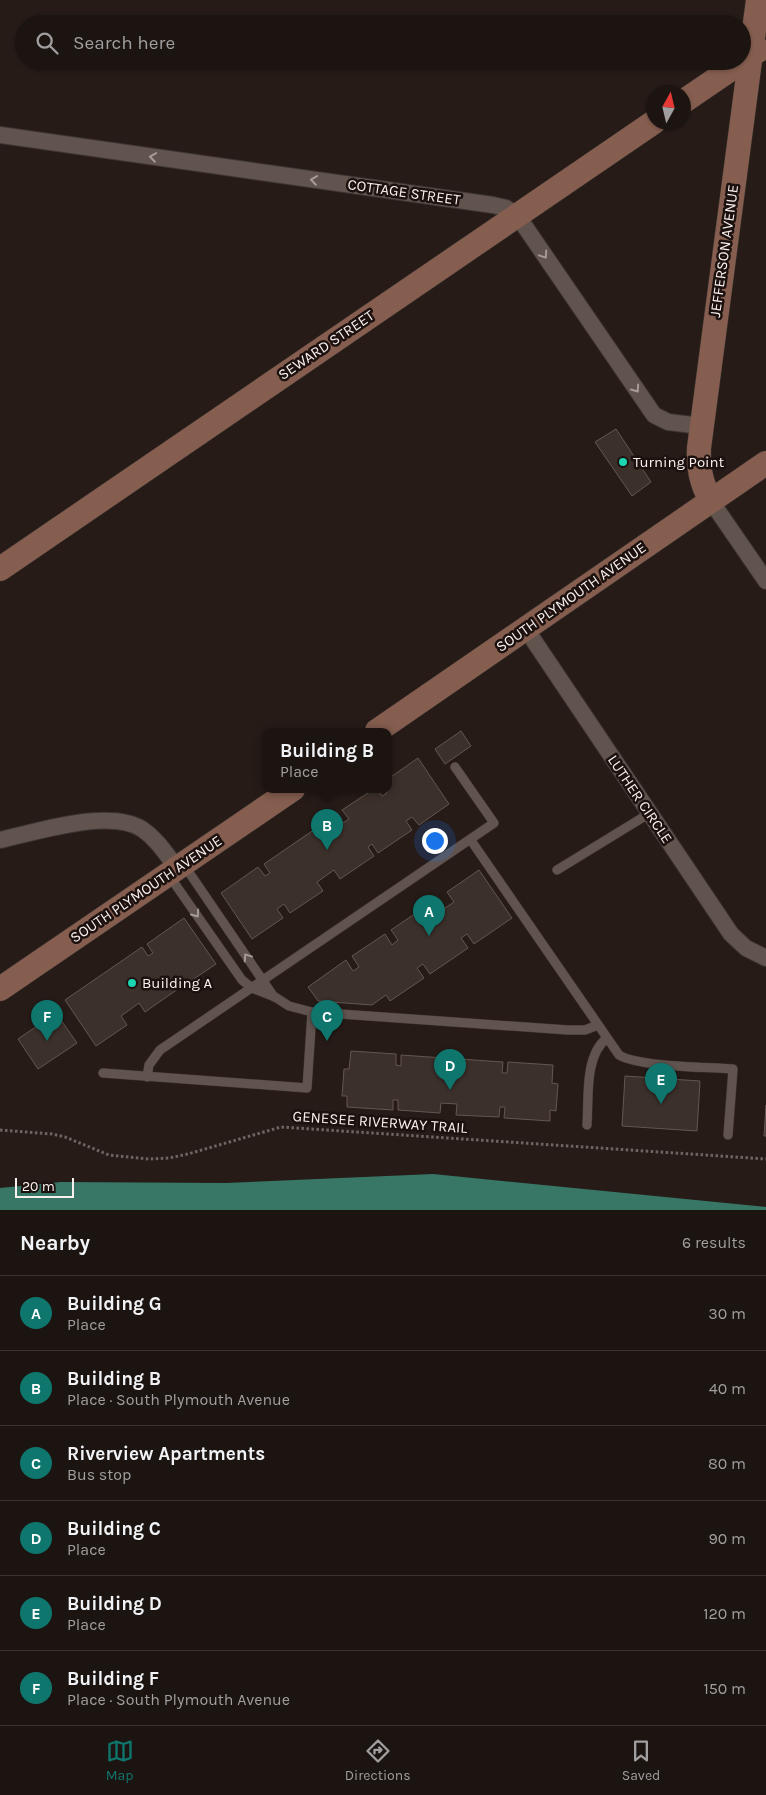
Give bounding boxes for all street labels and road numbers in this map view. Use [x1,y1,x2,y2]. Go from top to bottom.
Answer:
street label: COTTAGE STREET [346,175,462,209]
street label: JEFFERSON AVENUE [706,183,742,319]
street label: SEWARD STREET [275,306,378,384]
street label: SOUTH PLYMOUTH AVENUE [493,538,649,656]
street label: LUTHER CIRCLE [604,751,676,847]
street label: SOUTH PLYMOUTH AVENUE [67,831,225,947]
street label: GENESEE RIVERWAY TRAIL [292,1107,468,1137]

